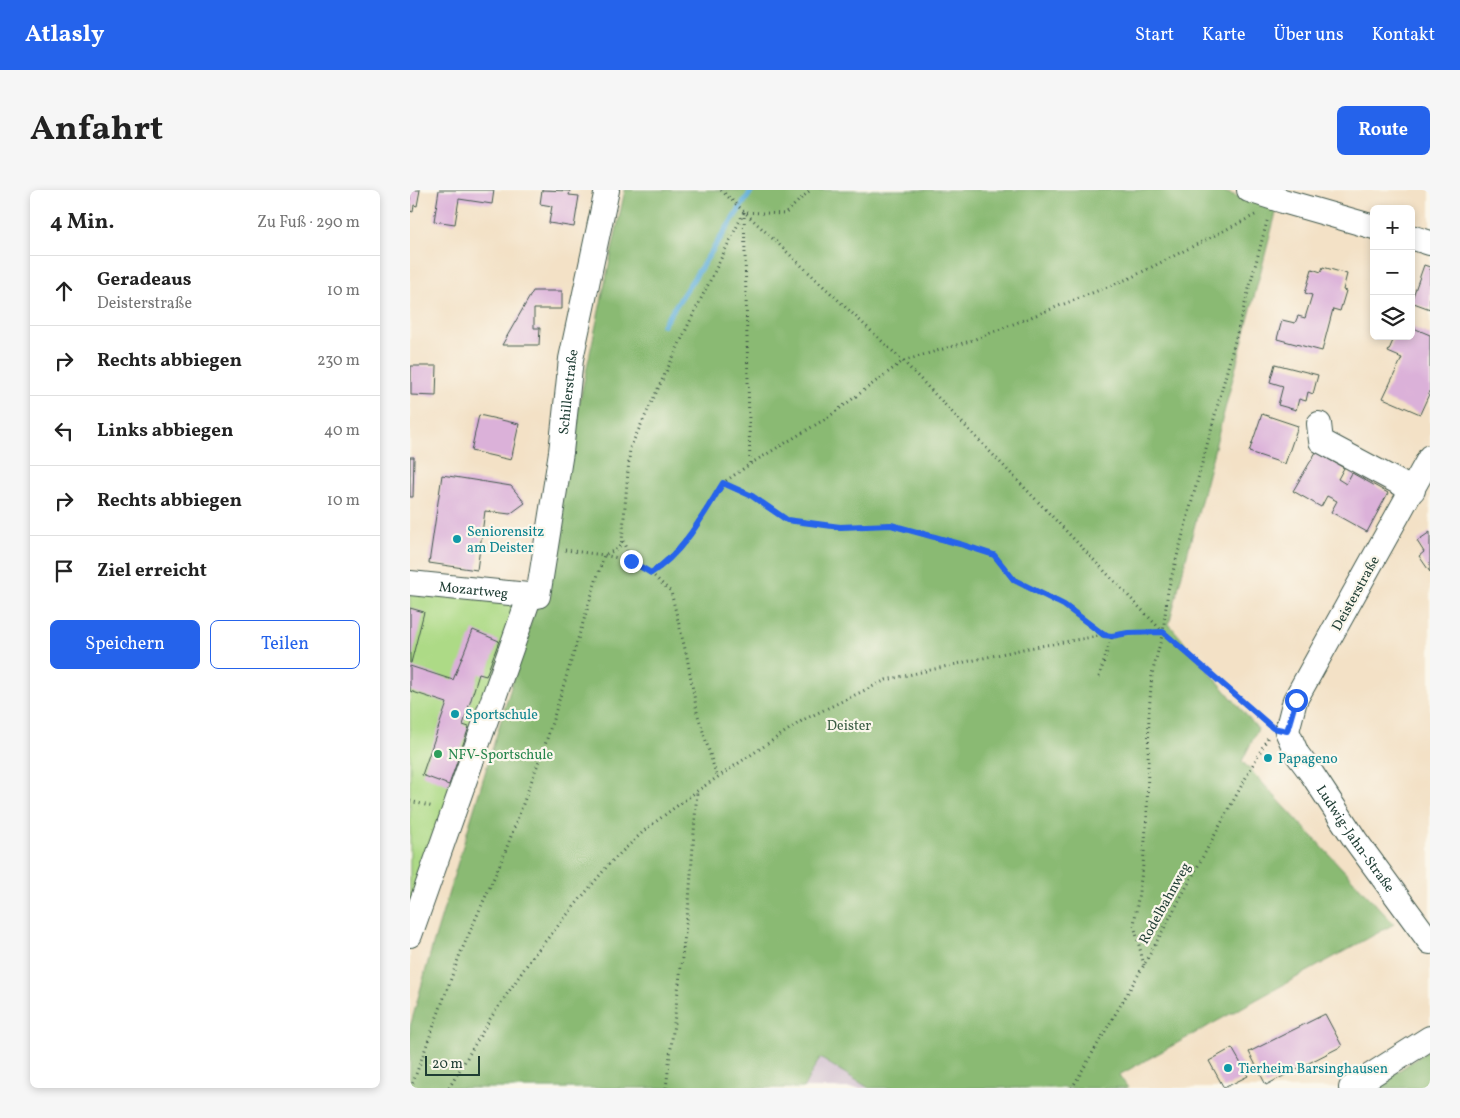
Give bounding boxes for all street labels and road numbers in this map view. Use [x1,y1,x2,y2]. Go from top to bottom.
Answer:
street label: Schillerstraße [555,347,584,436]
street label: Deisterstraße [1328,552,1385,635]
street label: Mozartweg [438,578,509,604]
street label: Ludwig-Jahn-Straße [1311,782,1399,897]
street label: Rodelbahnweg [1135,859,1196,948]

